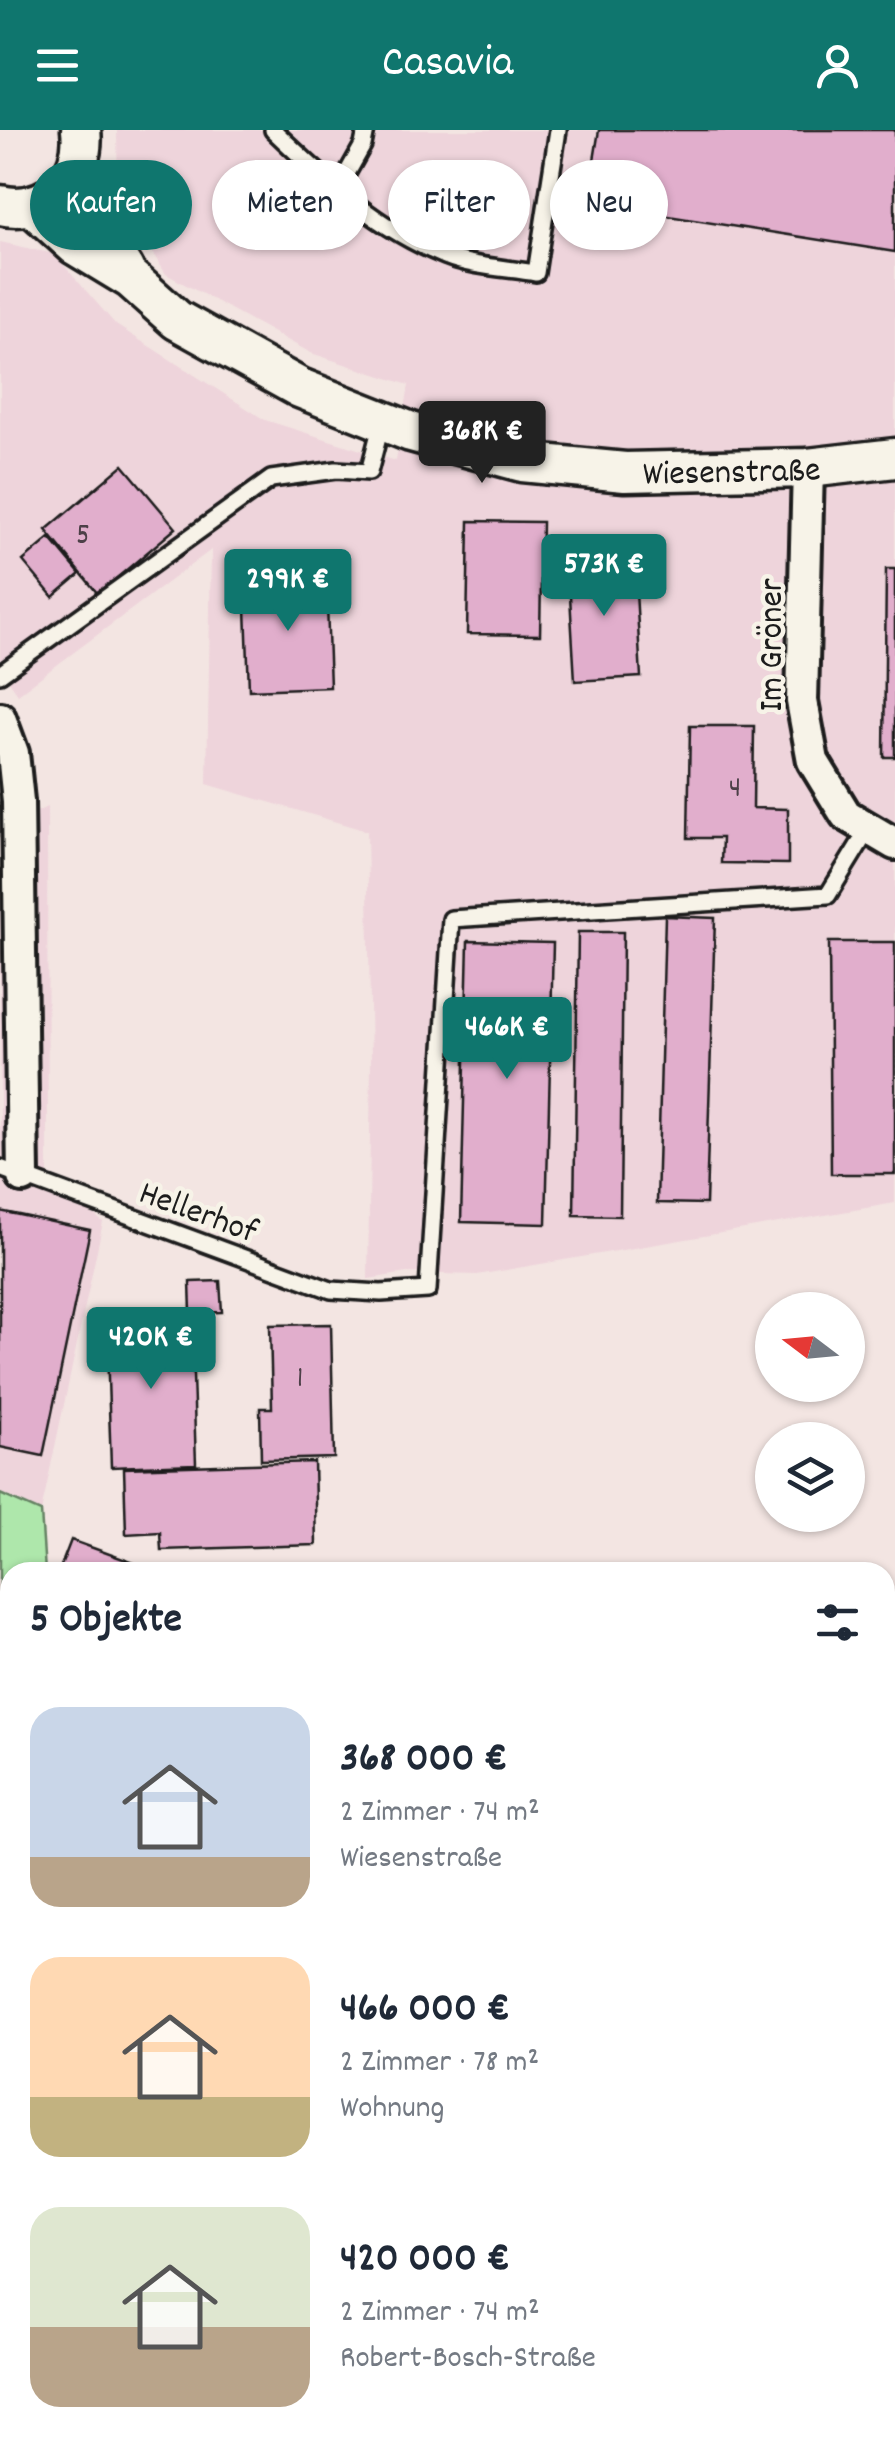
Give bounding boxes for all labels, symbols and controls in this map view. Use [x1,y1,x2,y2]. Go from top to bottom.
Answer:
text: Casavia [382,33,513,97]
icon: menu [30,38,85,93]
icon: person [810,38,865,93]
chip: Kaufen [30,160,192,250]
chip: Mieten [212,160,368,250]
chip: Filter [388,160,530,250]
chip: Neu [550,160,668,250]
pin: 368K € [401,401,563,486]
text: 368K € [441,410,523,456]
street label: Wiesenstraße [642,447,823,502]
house number: 5 [76,516,90,559]
pin: 573K € [523,534,685,619]
text: 573K € [563,543,645,589]
pin: 299K € [207,549,369,634]
text: 299K € [246,558,330,604]
street label: Im Gröner [749,578,799,712]
house number: 4 [729,769,741,812]
pin: 466K € [426,997,588,1082]
text: 466K € [465,1006,549,1052]
street label: Hellerhof [131,1170,264,1259]
north arrow [755,1292,865,1402]
map controls [755,1292,865,1532]
pin: 420K € [70,1307,232,1392]
text: 420K € [109,1316,193,1362]
house number: 1 [297,1359,303,1402]
button: layers [755,1422,865,1532]
text: 5 Objekte [30,1592,182,1652]
icon: filters [810,1595,865,1650]
text: 368 000 € [340,1731,507,1791]
icon: home [110,1747,230,1867]
text: 2 Zimmer · 74 m² [340,1791,540,1837]
text: Wiesenstraße [340,1837,502,1883]
text: 466 000 € [340,1981,510,2041]
icon: home [110,1997,230,2117]
text: 2 Zimmer · 78 m² [340,2041,539,2087]
text: Wohnung [340,2087,445,2133]
text: 420 000 € [340,2231,510,2291]
icon: home [110,2247,230,2367]
text: 2 Zimmer · 74 m² [340,2291,540,2337]
text: Robert-Bosch-Straße [340,2337,596,2383]

